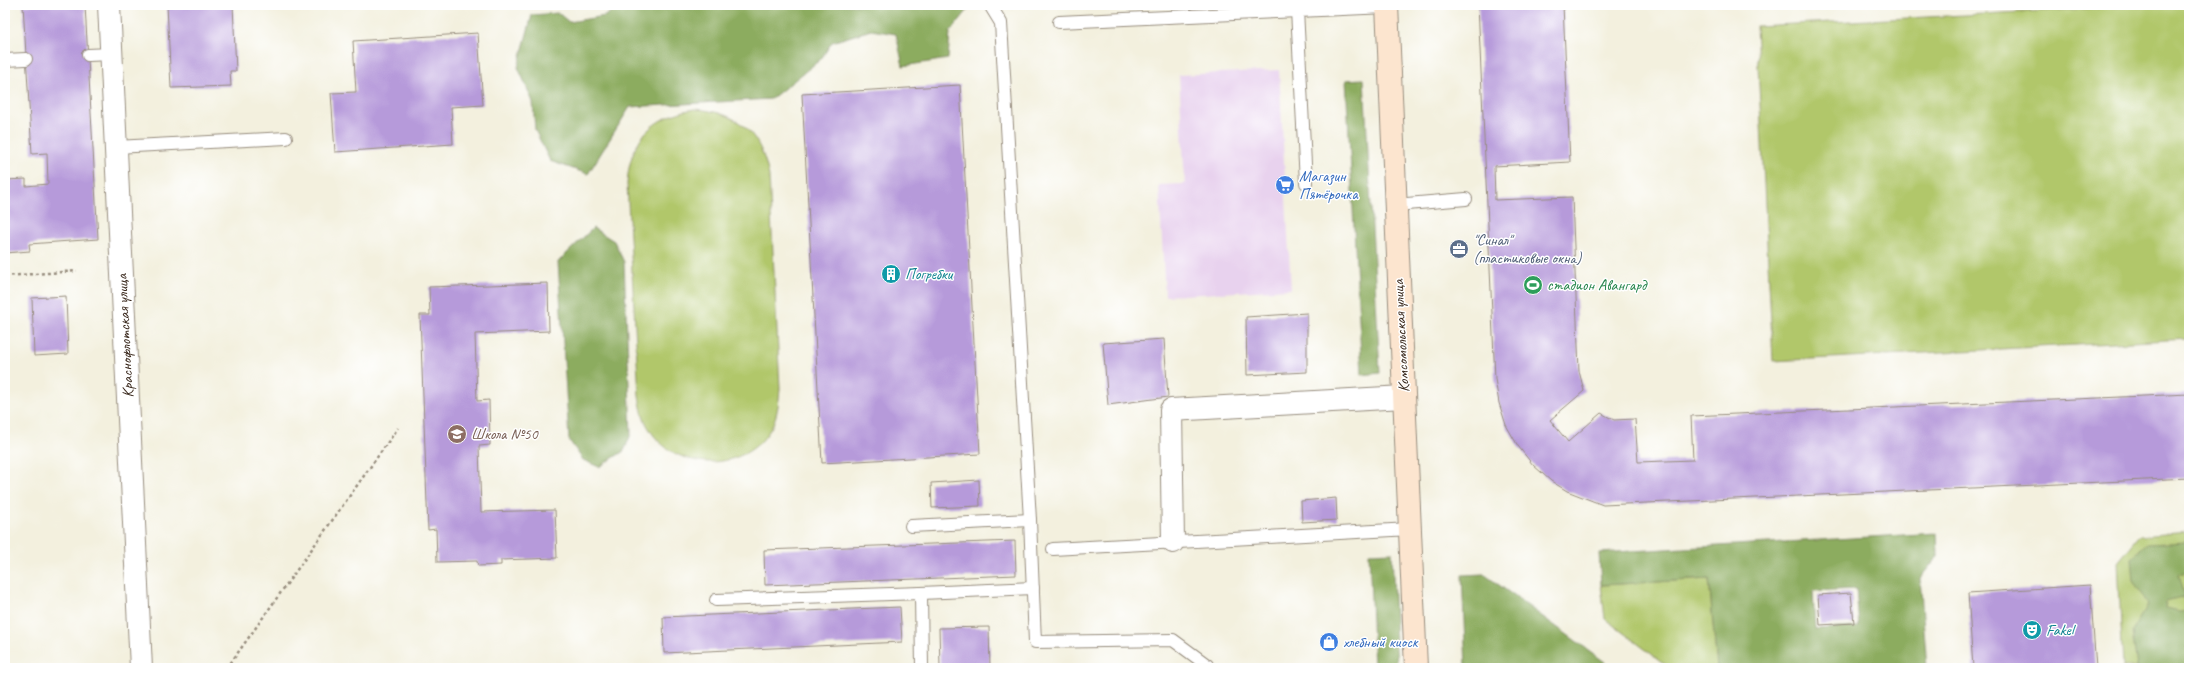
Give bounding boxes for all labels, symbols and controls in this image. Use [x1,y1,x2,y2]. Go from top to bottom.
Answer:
place label: Магазин Пятёрочка [1299,166,1359,204]
supermarket icon: Магазин Пятёрочка [1274,174,1296,196]
place label: "Синал" (пластиковые окна) [1473,230,1582,268]
office icon: "Синал" (пластиковые окна) [1448,238,1470,260]
building icon: Погребки [880,263,902,285]
place label: Погребки [905,264,954,284]
street label: Краснофлотская улица [112,272,138,398]
sports icon: стадион Авангард [1522,274,1544,296]
place label: стадион Авангард [1547,275,1648,295]
street label: Комсомольская улица [1388,278,1414,393]
school or university icon: Школа №50 [446,423,468,445]
place label: Школа №50 [471,424,540,444]
theatre icon: Fakel [2021,619,2043,641]
place label: Fakel [2046,620,2077,640]
shop icon: хлебный киоск [1318,631,1340,653]
place label: хлебный киоск [1343,632,1419,652]

